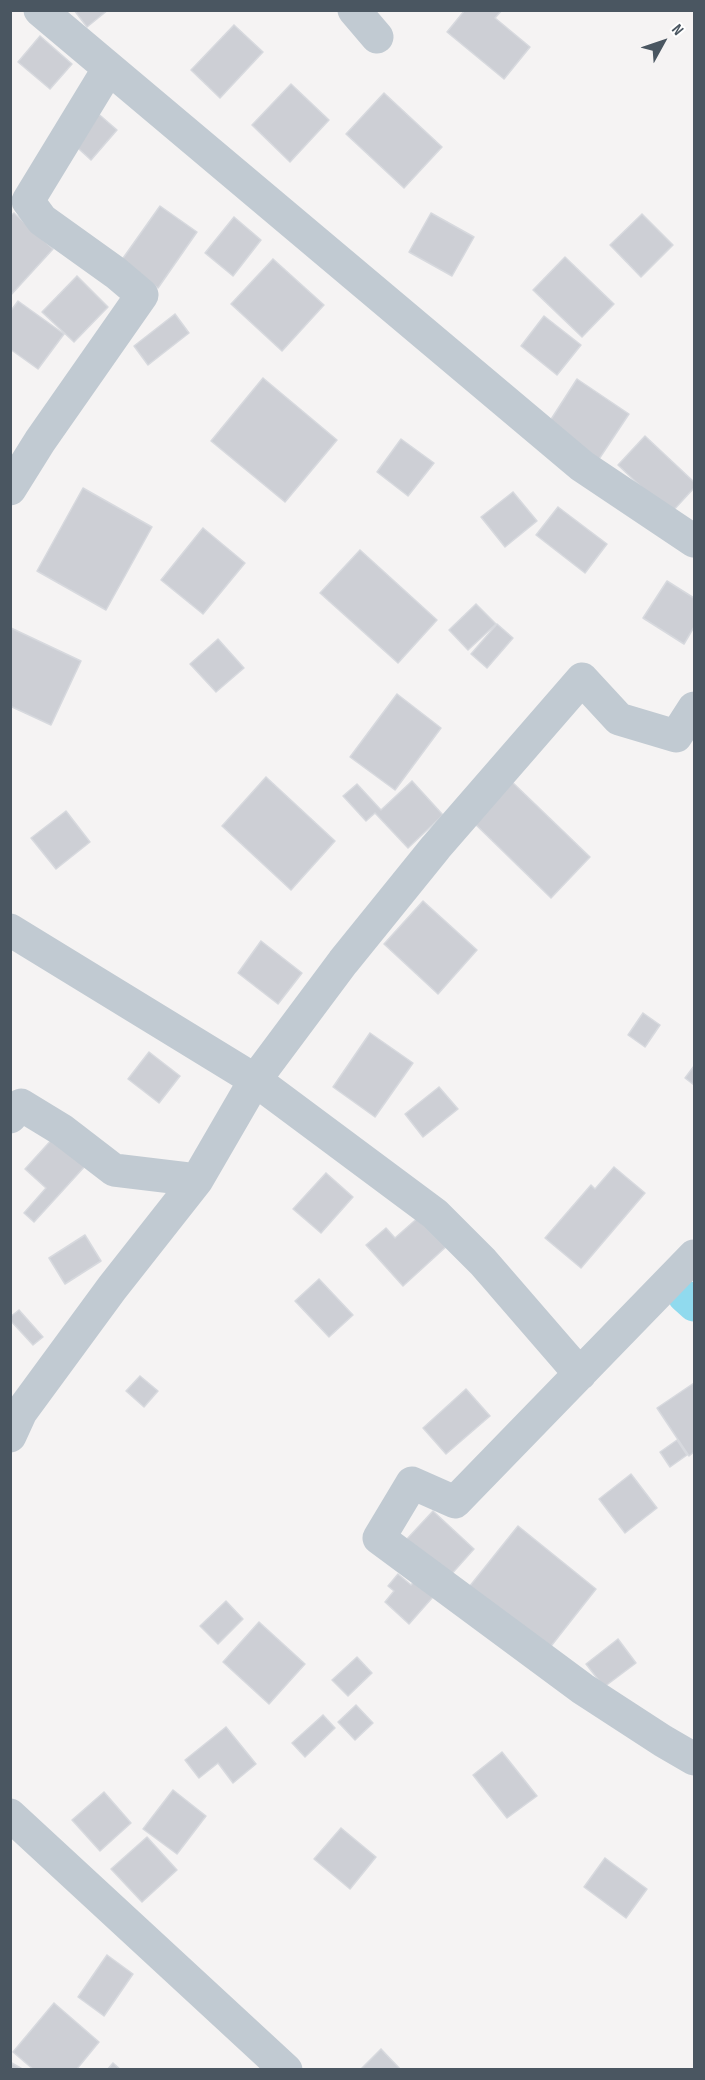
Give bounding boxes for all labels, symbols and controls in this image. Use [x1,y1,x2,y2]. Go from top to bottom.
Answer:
north arrow [633,12,693,72]
text: N [667,21,687,39]

